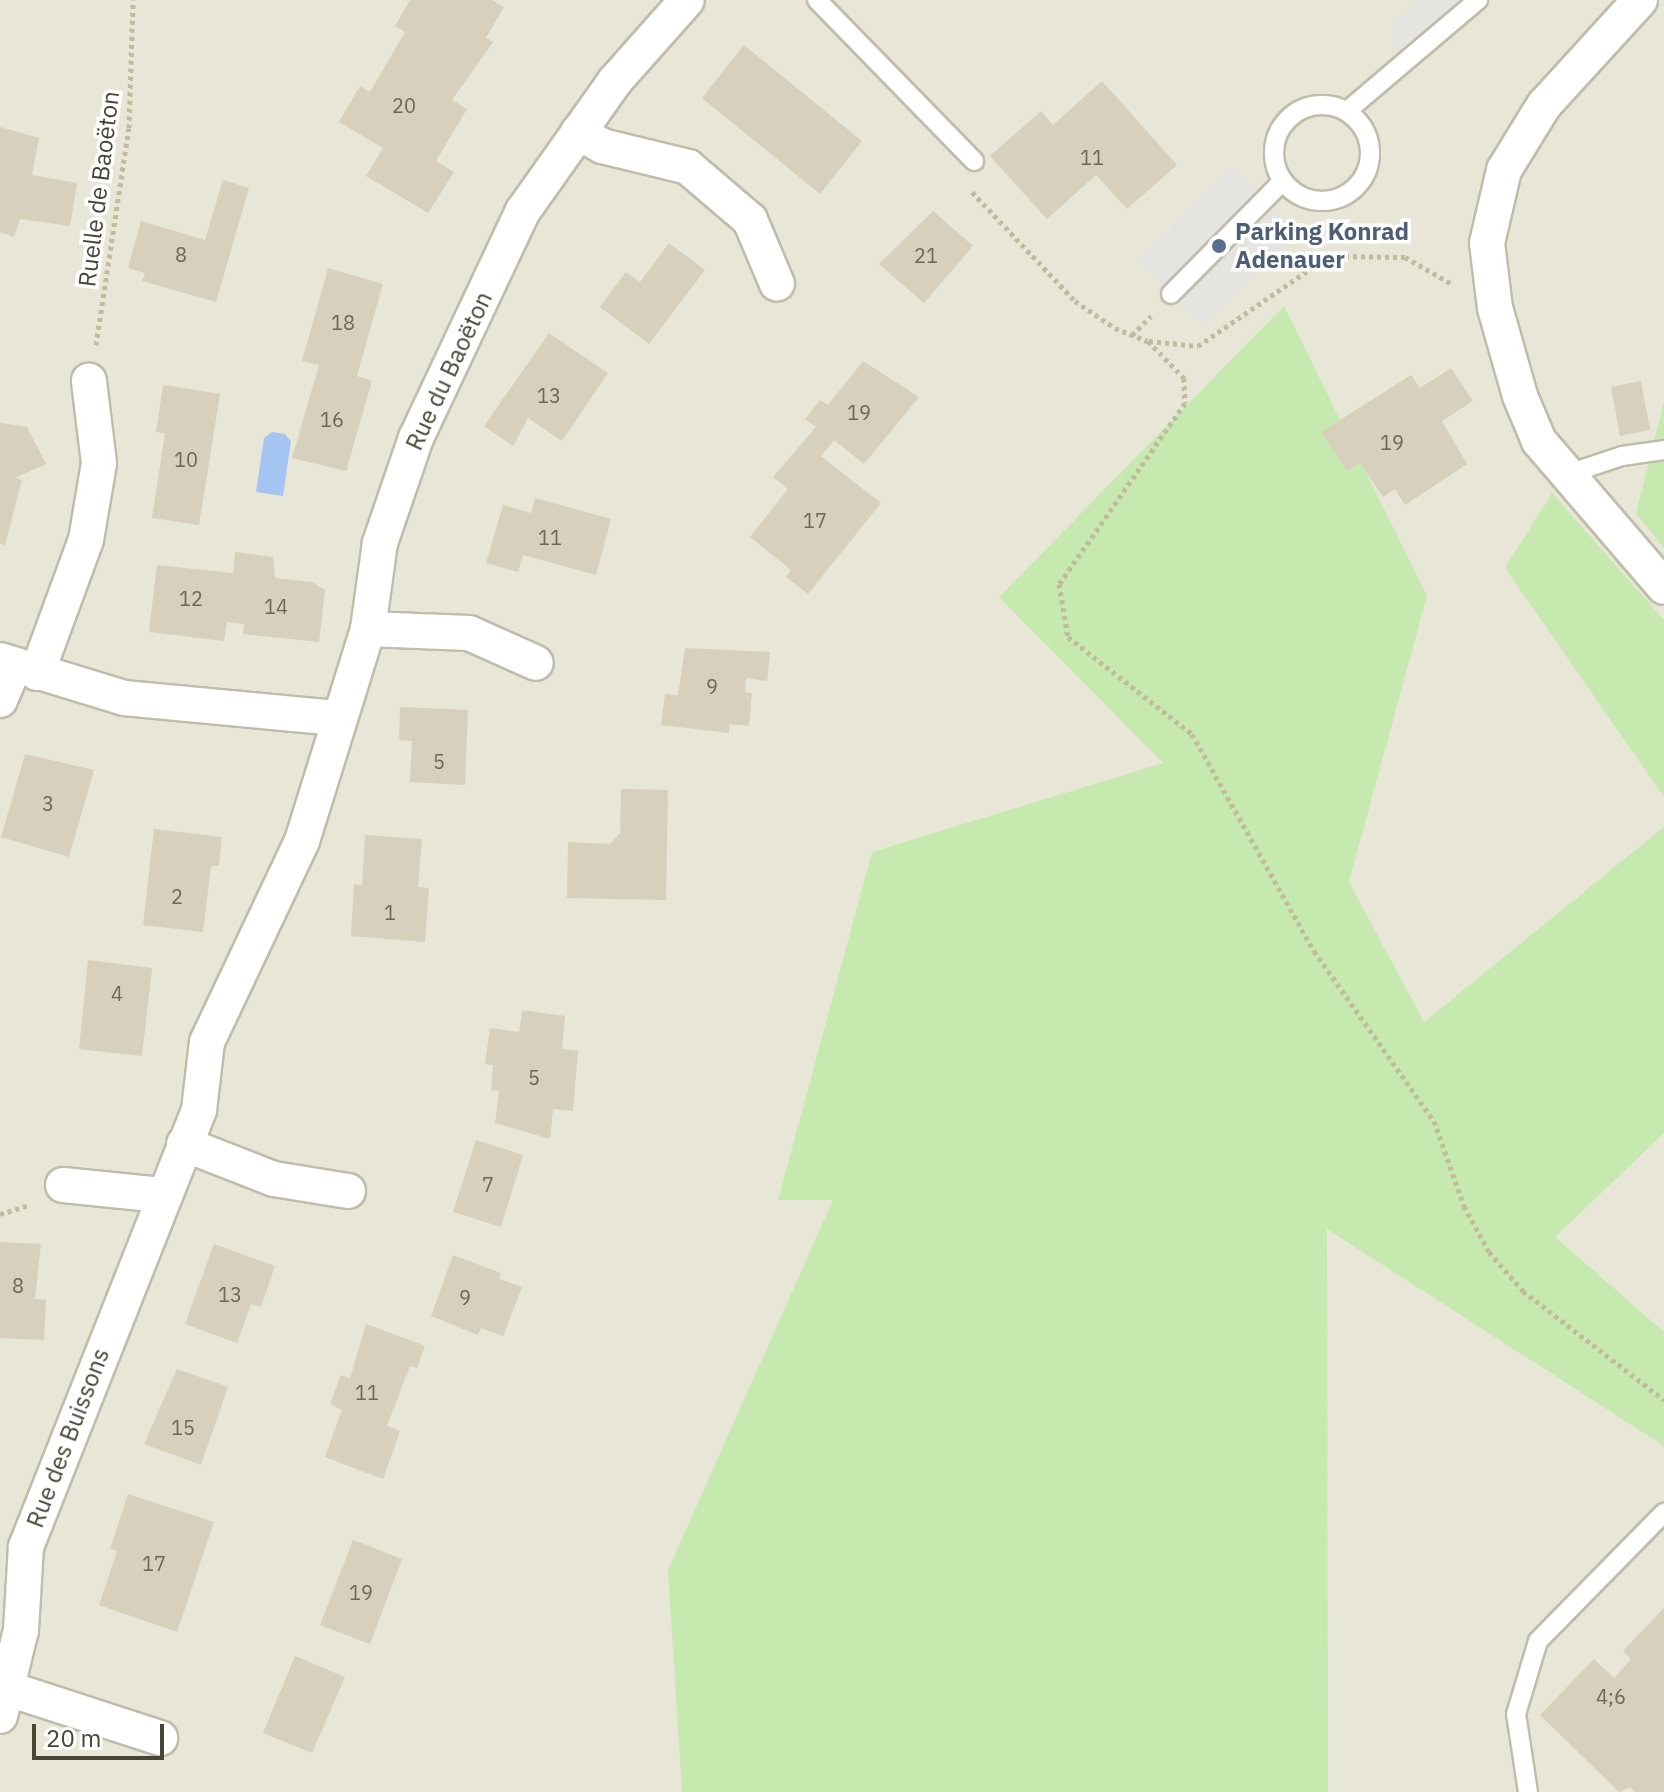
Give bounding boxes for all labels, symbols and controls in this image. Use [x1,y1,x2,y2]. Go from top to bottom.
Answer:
street label: Ruelle de Baoëton [73,89,125,289]
house number: 20 [392,93,416,117]
house number: 11 [1080,145,1104,169]
place label: Parking Konrad Adenauer [1235,218,1409,274]
marker: Parking Konrad Adenauer [1210,237,1228,255]
house number: 8 [175,242,187,266]
house number: 21 [914,243,938,267]
street label: Rue du Baoëton [400,287,498,455]
house number: 18 [331,310,355,334]
house number: 13 [537,383,561,407]
house number: 19 [847,400,871,424]
house number: 16 [320,407,344,431]
house number: 19 [1380,430,1404,454]
house number: 10 [174,447,198,471]
house number: 17 [803,508,827,532]
house number: 11 [538,525,562,549]
house number: 12 [179,586,203,610]
house number: 14 [264,594,288,618]
house number: 9 [706,674,718,698]
house number: 5 [433,749,445,773]
house number: 3 [42,791,54,815]
house number: 2 [171,884,183,908]
house number: 1 [384,900,396,924]
house number: 4 [111,981,123,1005]
house number: 5 [528,1065,540,1089]
house number: 7 [482,1172,494,1196]
house number: 8 [12,1273,24,1297]
house number: 13 [218,1282,242,1306]
house number: 9 [459,1285,471,1309]
street label: Rue des Buissons [21,1344,115,1532]
house number: 11 [355,1380,379,1404]
house number: 15 [171,1415,195,1439]
house number: 17 [142,1551,166,1575]
house number: 19 [349,1580,373,1604]
house number: 4;6 [1596,1684,1626,1708]
scale bar [36,1708,168,1758]
text: 20 m [46,1722,101,1754]

